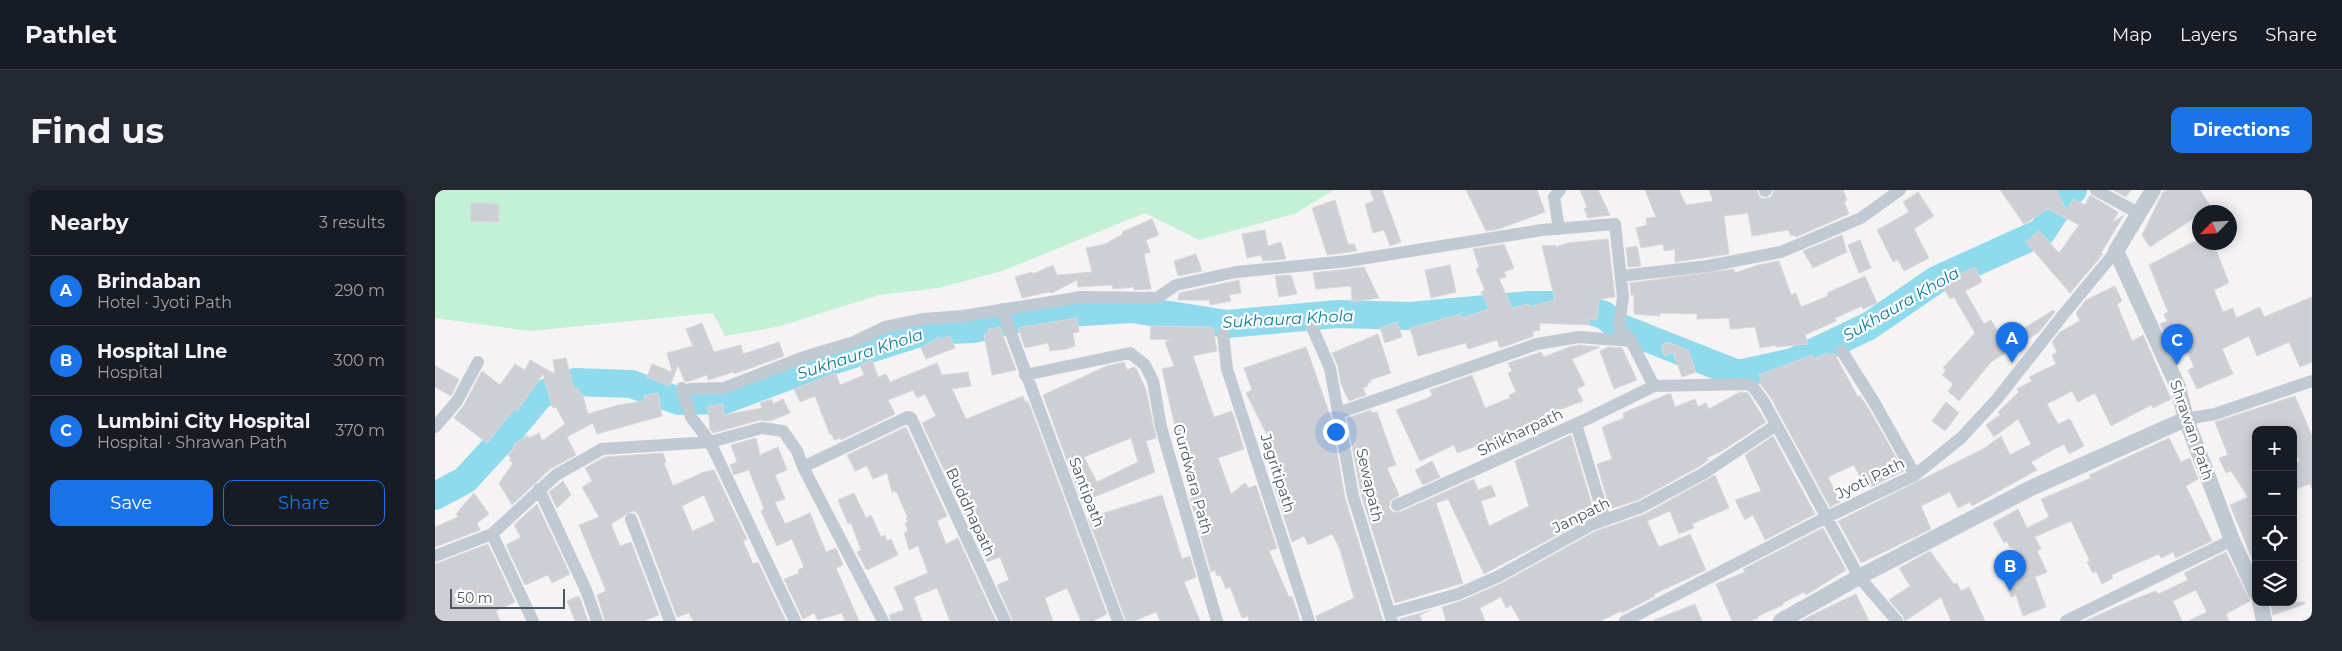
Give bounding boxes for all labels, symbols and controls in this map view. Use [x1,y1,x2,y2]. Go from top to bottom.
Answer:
text: Pathlet [25,20,117,49]
text: Map [2112,24,2152,46]
text: Layers [2180,24,2237,46]
text: Share [2265,24,2317,46]
button: Directions [2171,107,2312,153]
text: Find us [30,109,164,152]
north arrow [2192,205,2237,250]
text: Nearby [50,210,129,235]
text: 3 results [319,213,385,232]
water label: Sukhaura Khola [1839,263,1963,345]
text: Brindaban [97,270,201,293]
text: A [60,281,72,300]
text: 290 m [334,281,385,300]
text: Hotel · Jyoti Path [97,293,232,312]
water label: Sukhaura Khola [1222,306,1354,332]
pin: A [1996,322,2028,363]
pin: C [2161,324,2193,365]
water label: Sukhaura Khola [795,325,925,383]
text: Hospital LIne [97,340,227,363]
text: B [60,351,72,370]
text: 300 m [334,351,385,370]
text: Hospital [97,363,163,382]
street label: Shrawan Path [2166,377,2218,483]
street label: Shikharpath [1474,404,1566,460]
text: Lumbini City Hospital [97,410,311,433]
your location [1323,419,1349,445]
text: C [60,421,72,440]
text: 370 m [335,421,385,440]
street label: Gurdwara Path [1169,422,1217,536]
map controls [2252,426,2297,606]
button: + [2252,426,2297,471]
street label: Jagritipath [1256,430,1300,515]
text: Hospital · Shrawan Path [97,433,287,452]
street label: Sewapath [1352,446,1388,524]
street label: Jyoti Path [1831,453,1908,503]
street label: Santipath [1065,454,1109,530]
street label: Buddhapath [942,465,1000,559]
button: − [2252,471,2297,516]
button: Save [50,480,213,526]
button: Share [223,480,385,526]
street label: Janpath [1548,493,1613,538]
button: locate [2252,516,2297,561]
pin: B [1994,550,2026,591]
button: layers [2252,561,2297,606]
scale bar [450,586,565,609]
text: 50 m [457,589,493,607]

